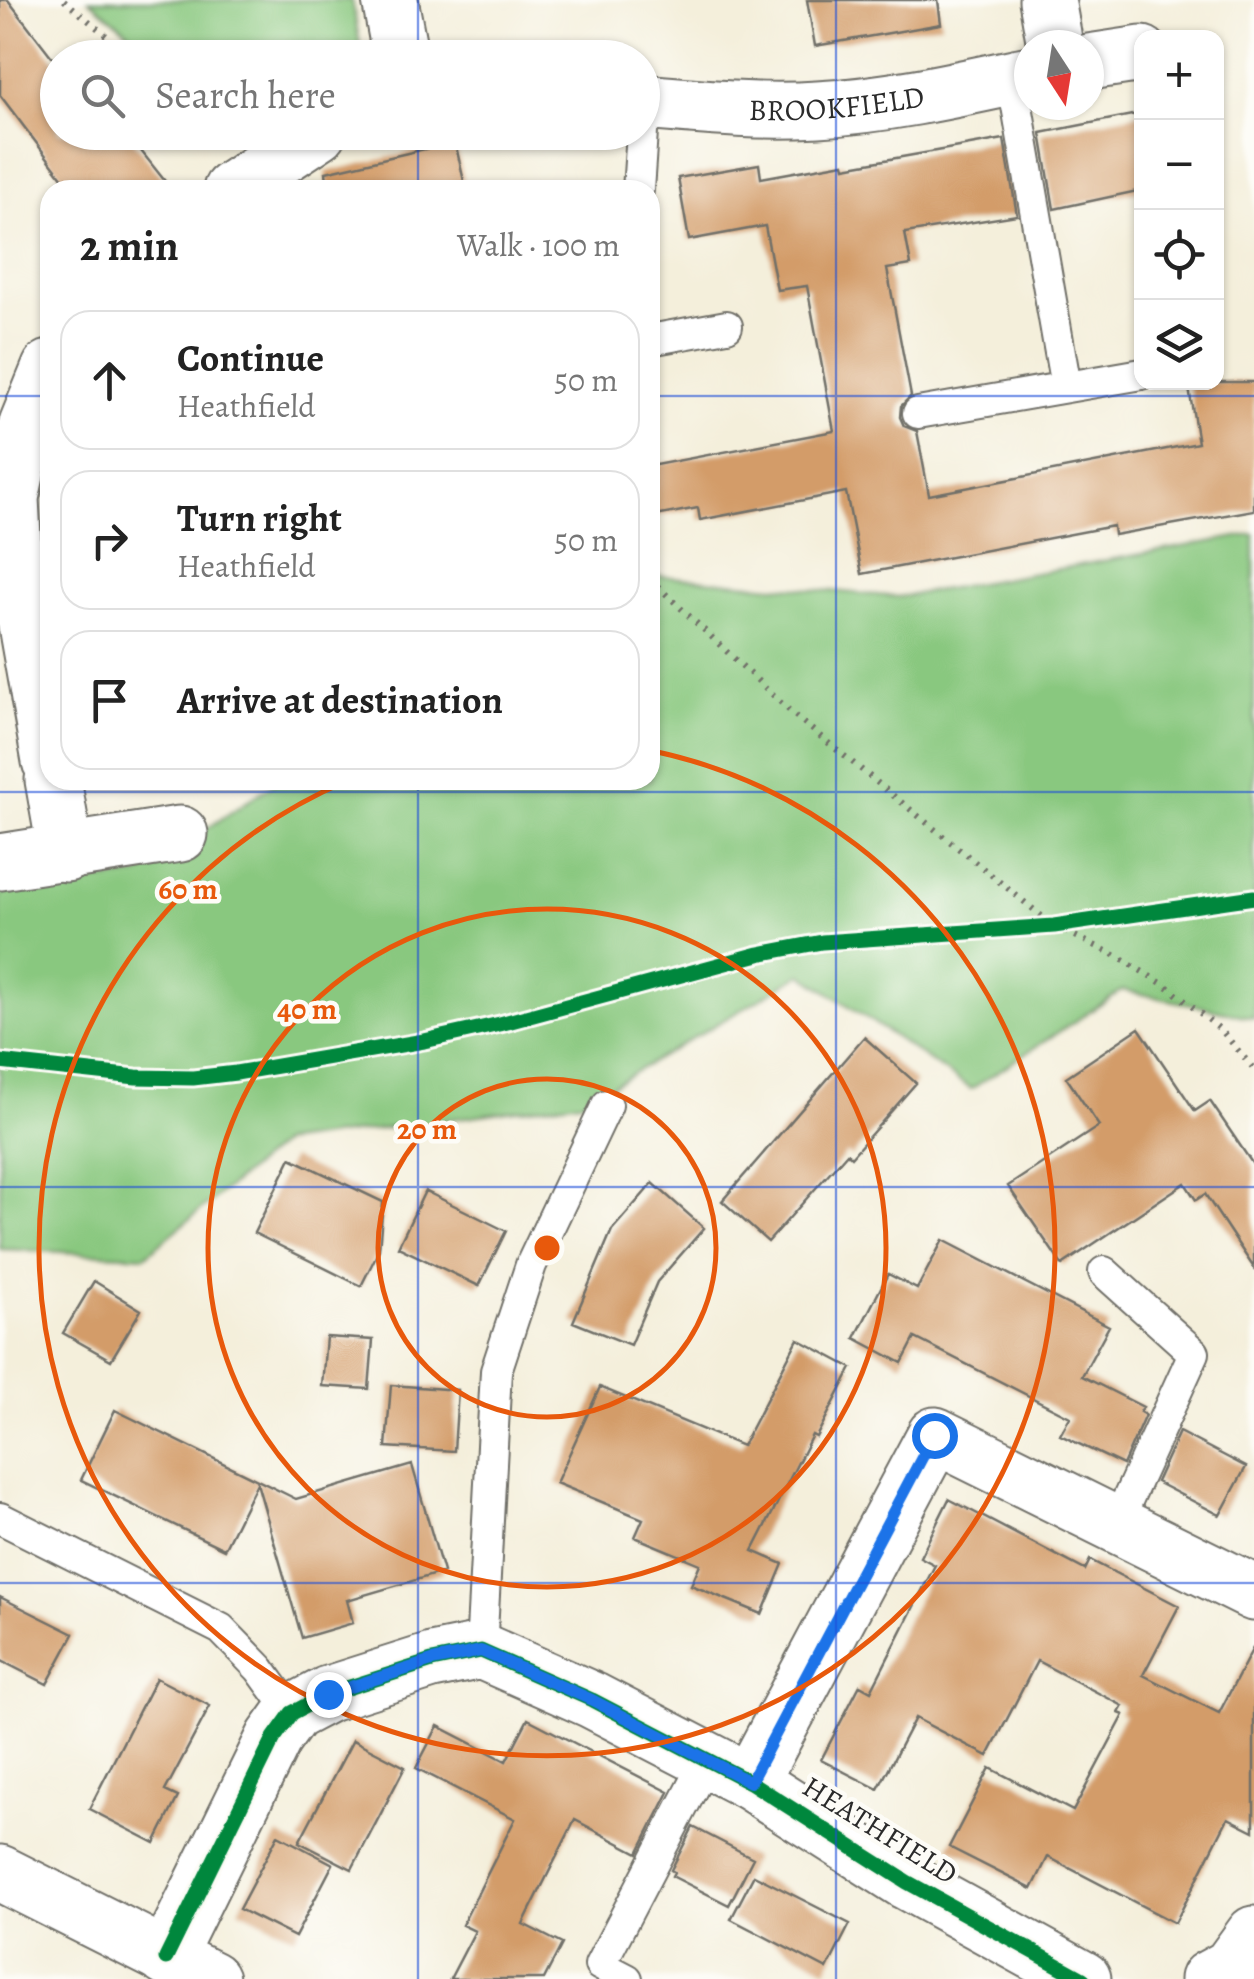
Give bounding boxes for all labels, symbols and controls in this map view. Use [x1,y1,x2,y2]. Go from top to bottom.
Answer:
north arrow [1014,30,1104,120]
map controls [1134,30,1224,390]
button: + [1134,30,1224,120]
search box [40,40,660,150]
icon: search [75,68,130,123]
text: Search here [155,69,336,121]
street label: BROOKFIELD [748,76,927,130]
button: − [1134,120,1224,210]
button: locate [1134,210,1224,300]
text: 2 min [80,217,179,274]
text: Walk · 100 m [457,223,620,267]
button: layers [1134,300,1224,390]
text: Continue [177,332,324,384]
icon: ahead [82,353,137,408]
text: 50 m [554,358,618,402]
text: Heathfield [177,384,316,428]
text: Turn right [177,492,342,544]
icon: right [82,513,137,568]
text: 50 m [554,518,618,562]
text: Heathfield [177,544,316,588]
icon: arrive [82,673,137,728]
text: Arrive at destination [177,674,503,726]
text: 60 m [158,869,218,909]
text: 40 m [277,989,337,1029]
text: 20 m [397,1109,457,1149]
centre of rings [529,1230,565,1266]
route start [912,1413,958,1459]
route end [306,1672,352,1718]
street label: HEATHFIELD [795,1766,965,1894]

